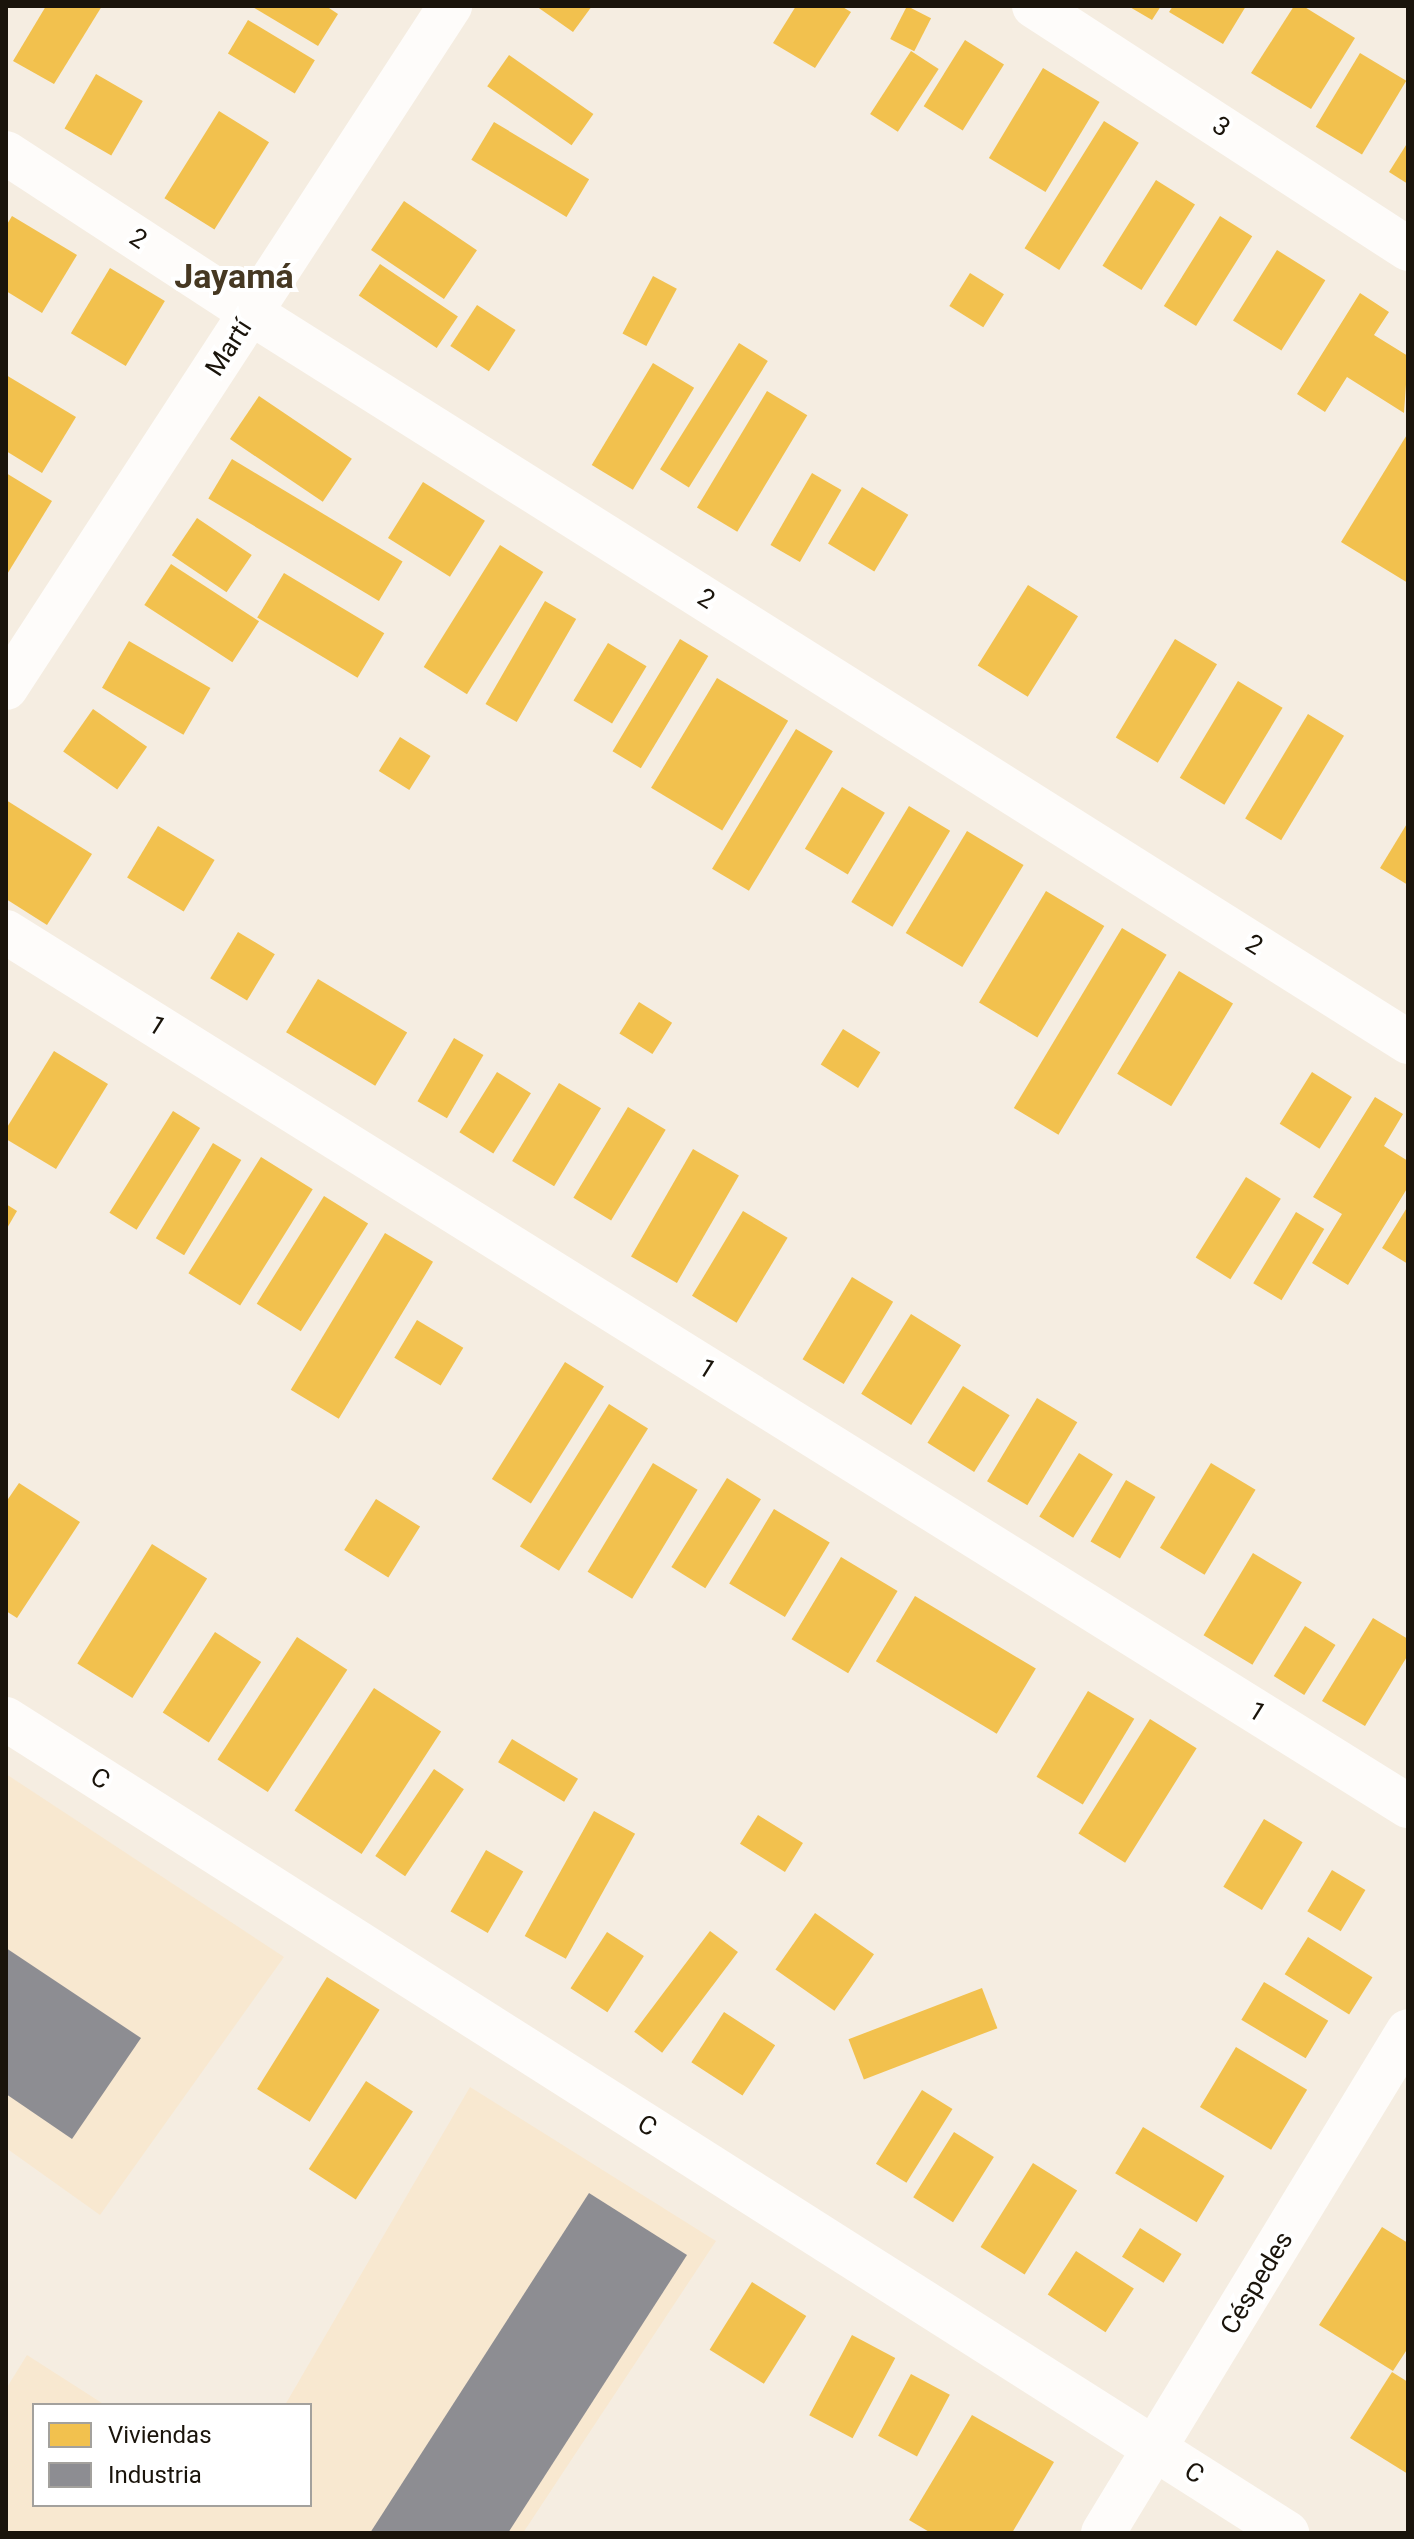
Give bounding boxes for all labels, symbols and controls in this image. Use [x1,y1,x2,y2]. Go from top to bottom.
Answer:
street label: 3 [1206,110,1236,144]
street label: 2 [123,222,153,256]
district label: Jayamá [174,257,294,297]
street label: Martí [199,314,259,382]
street label: 2 [692,582,720,616]
street label: 2 [1240,928,1268,962]
street label: 1 [143,1009,171,1043]
street label: 1 [693,1352,721,1386]
street label: 1 [1243,1695,1271,1729]
street label: C [85,1761,115,1797]
street label: C [632,2108,662,2144]
street label: Céspedes [1214,2226,1300,2340]
legend [32,2403,312,2507]
text: Viviendas [108,2421,212,2449]
street label: C [1178,2455,1210,2491]
text: Industria [108,2461,202,2489]

